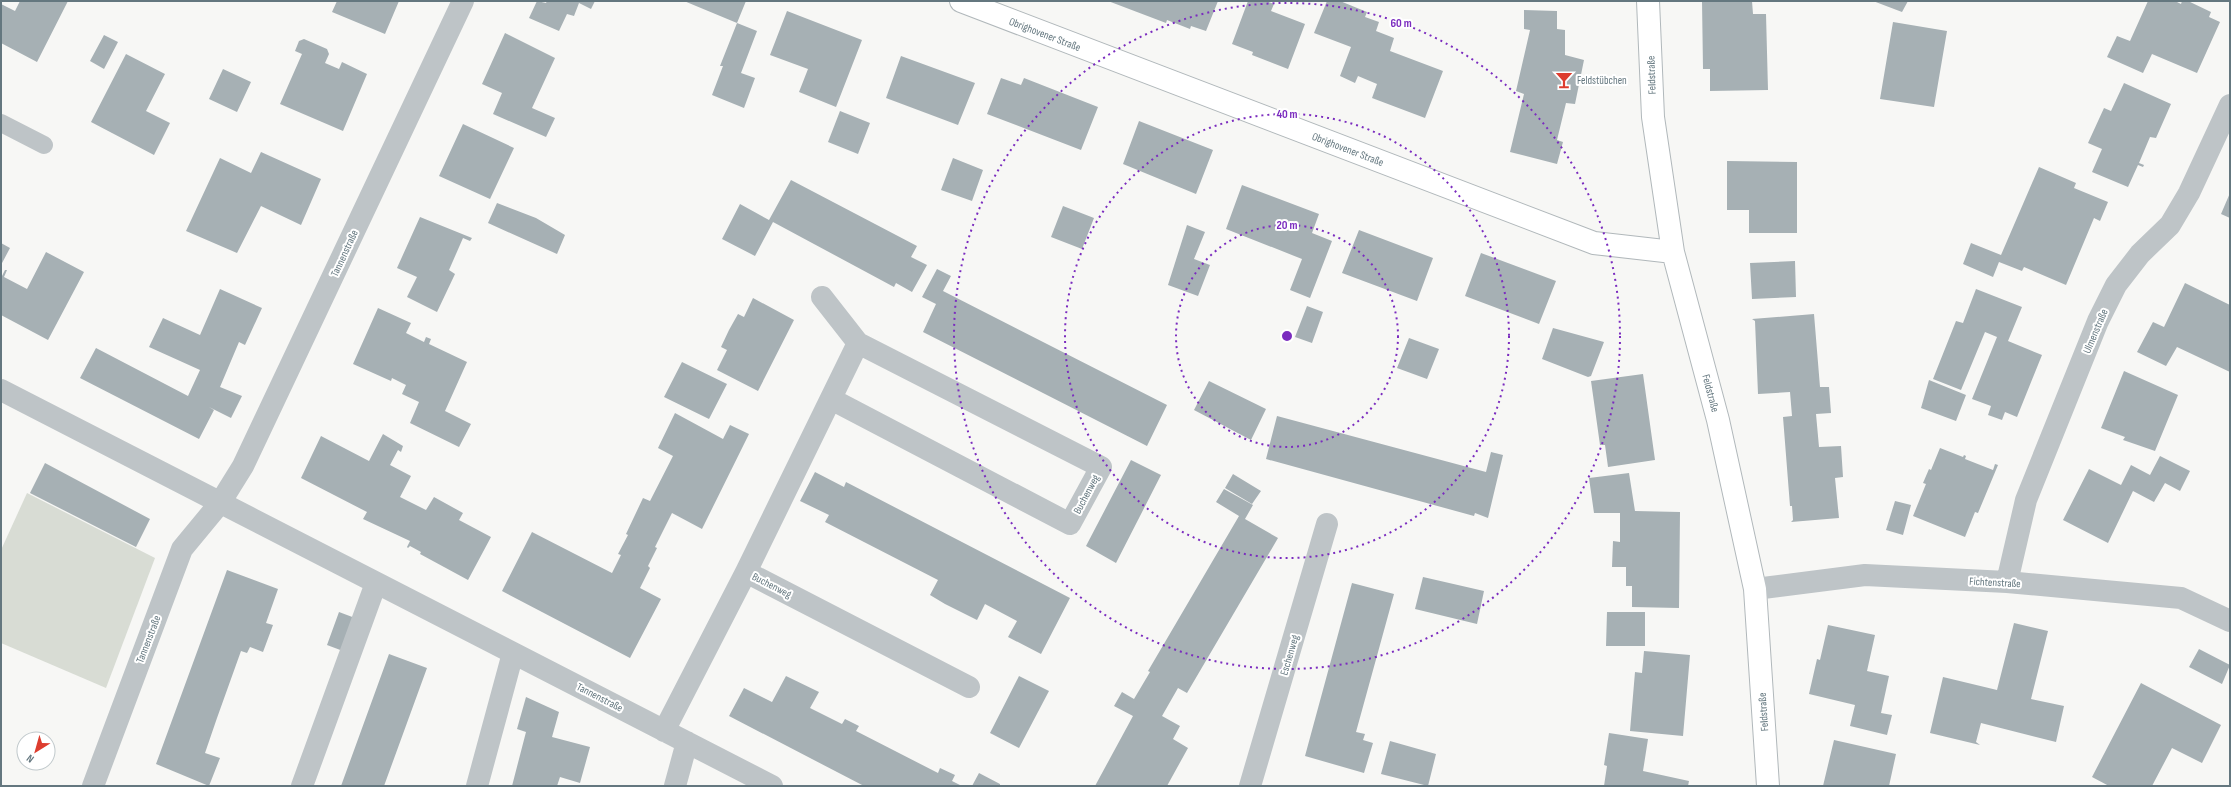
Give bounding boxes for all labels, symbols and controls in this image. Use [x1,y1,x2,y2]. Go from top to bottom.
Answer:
street label: Obrighovener Straße [1007,15,1082,54]
text: 60 m [1390,16,1412,31]
street label: Feldstraße [1644,55,1659,95]
bar icon: Feldstübchen [1554,70,1574,90]
place label: Feldstübchen [1577,74,1627,87]
text: 40 m [1276,107,1298,122]
street label: Obrighovener Straße [1310,130,1385,169]
text: 20 m [1277,218,1297,233]
street label: Tannenstraße [328,228,361,279]
street label: Ulmenstraße [2080,307,2111,355]
centre of rings [1280,329,1294,343]
street label: Feldstraße [1699,373,1722,413]
street label: Buchenweg [1071,472,1102,516]
street label: Buchenweg [750,570,794,601]
street label: Fichtenstraße [1969,575,2021,590]
street label: Tannenstraße [133,613,164,665]
street label: Eschenweg [1277,633,1302,677]
street label: Tannenstraße [575,680,625,715]
street label: Feldstraße [1756,692,1771,732]
north arrow [16,731,56,771]
text: N [24,752,37,766]

